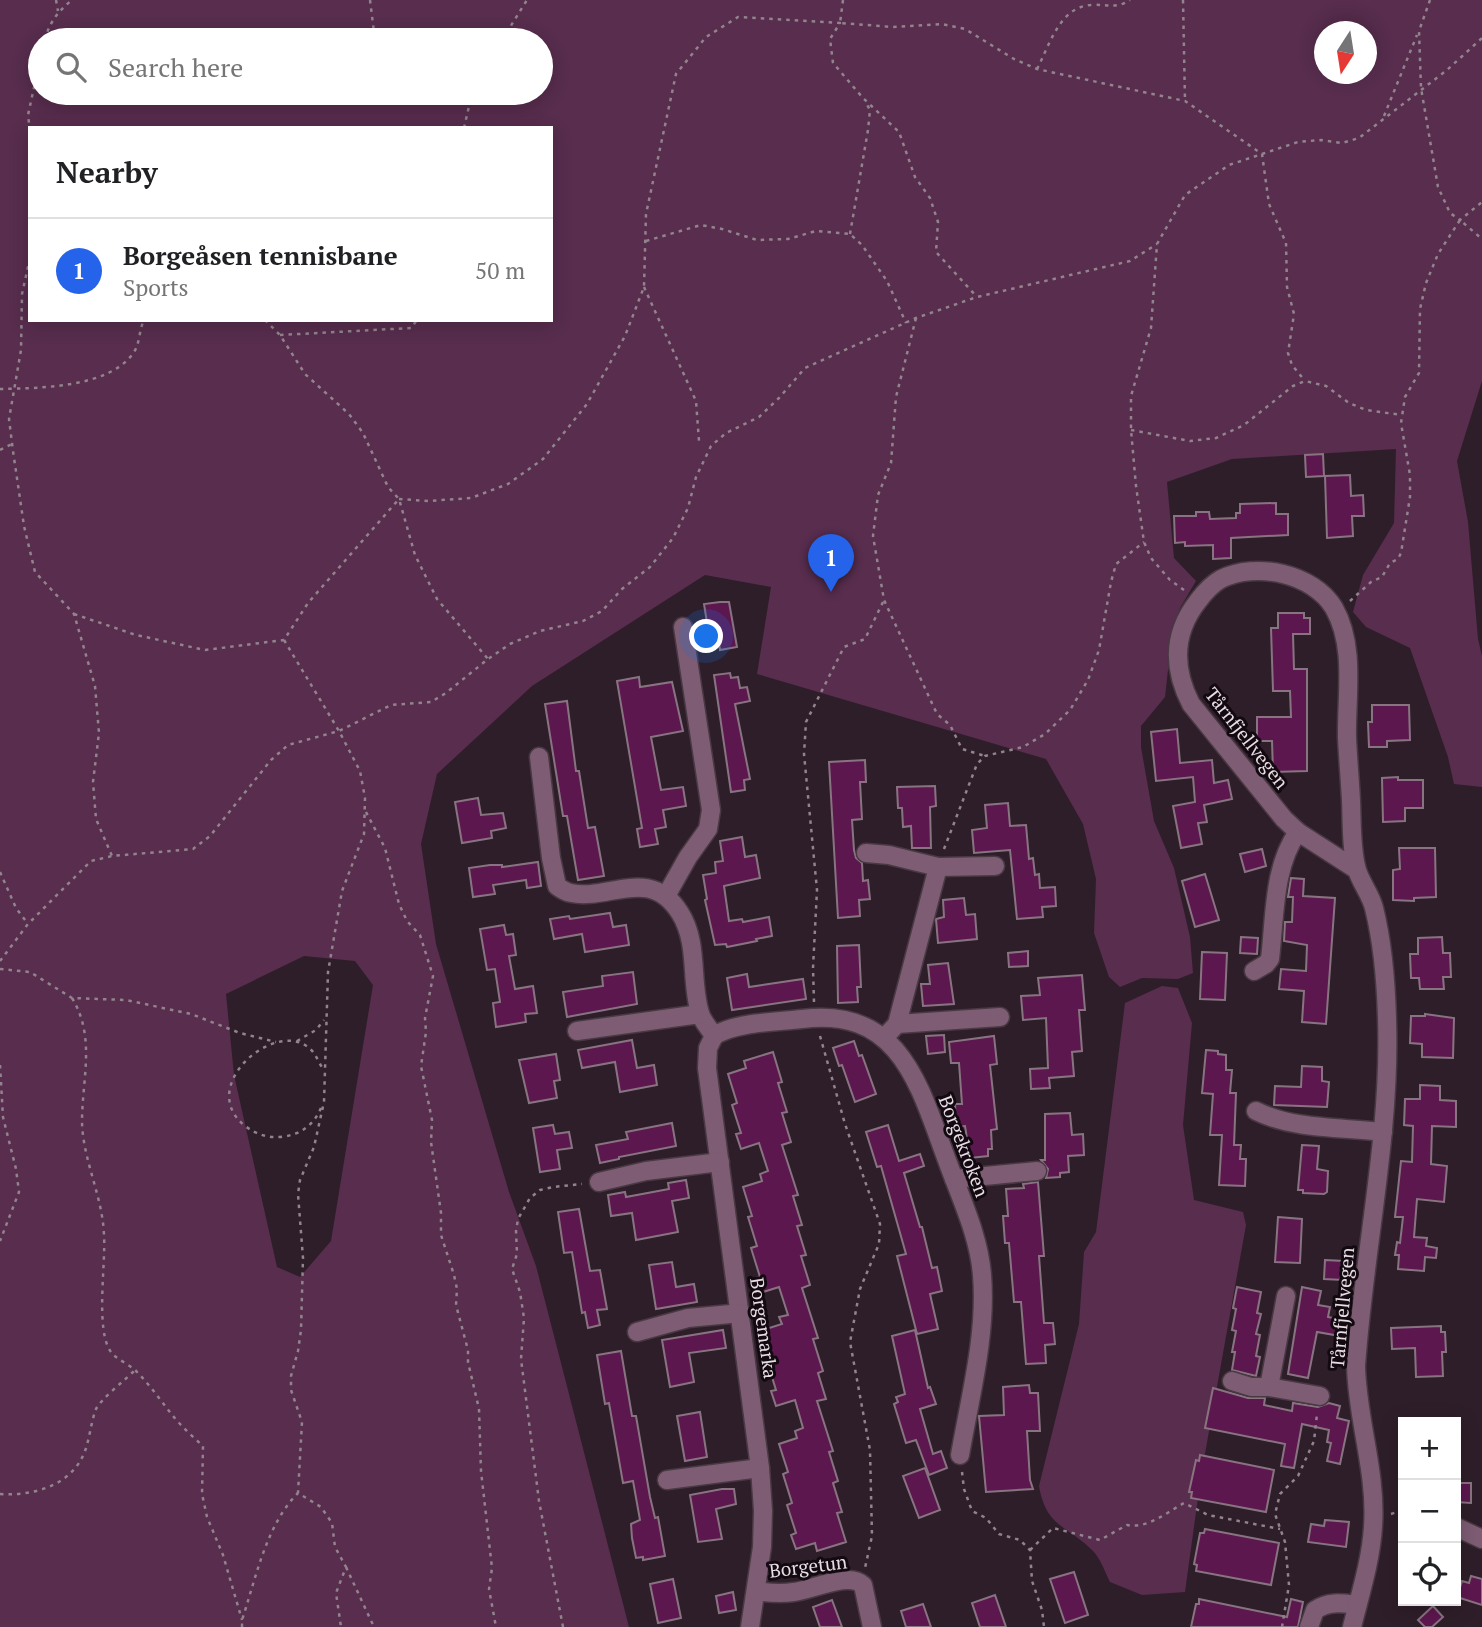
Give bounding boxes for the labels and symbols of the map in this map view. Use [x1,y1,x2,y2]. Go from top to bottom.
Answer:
north arrow [1314,21,1377,84]
pin: 1 [808,534,854,592]
your location [689,619,723,653]
street label: Tårnfjellvegen [1200,682,1295,793]
street label: Borgekroken [934,1091,995,1200]
street label: Tårnfjellvegen [1324,1246,1359,1370]
street label: Borgemarka [745,1276,784,1380]
street label: Borgetun [768,1548,848,1583]

